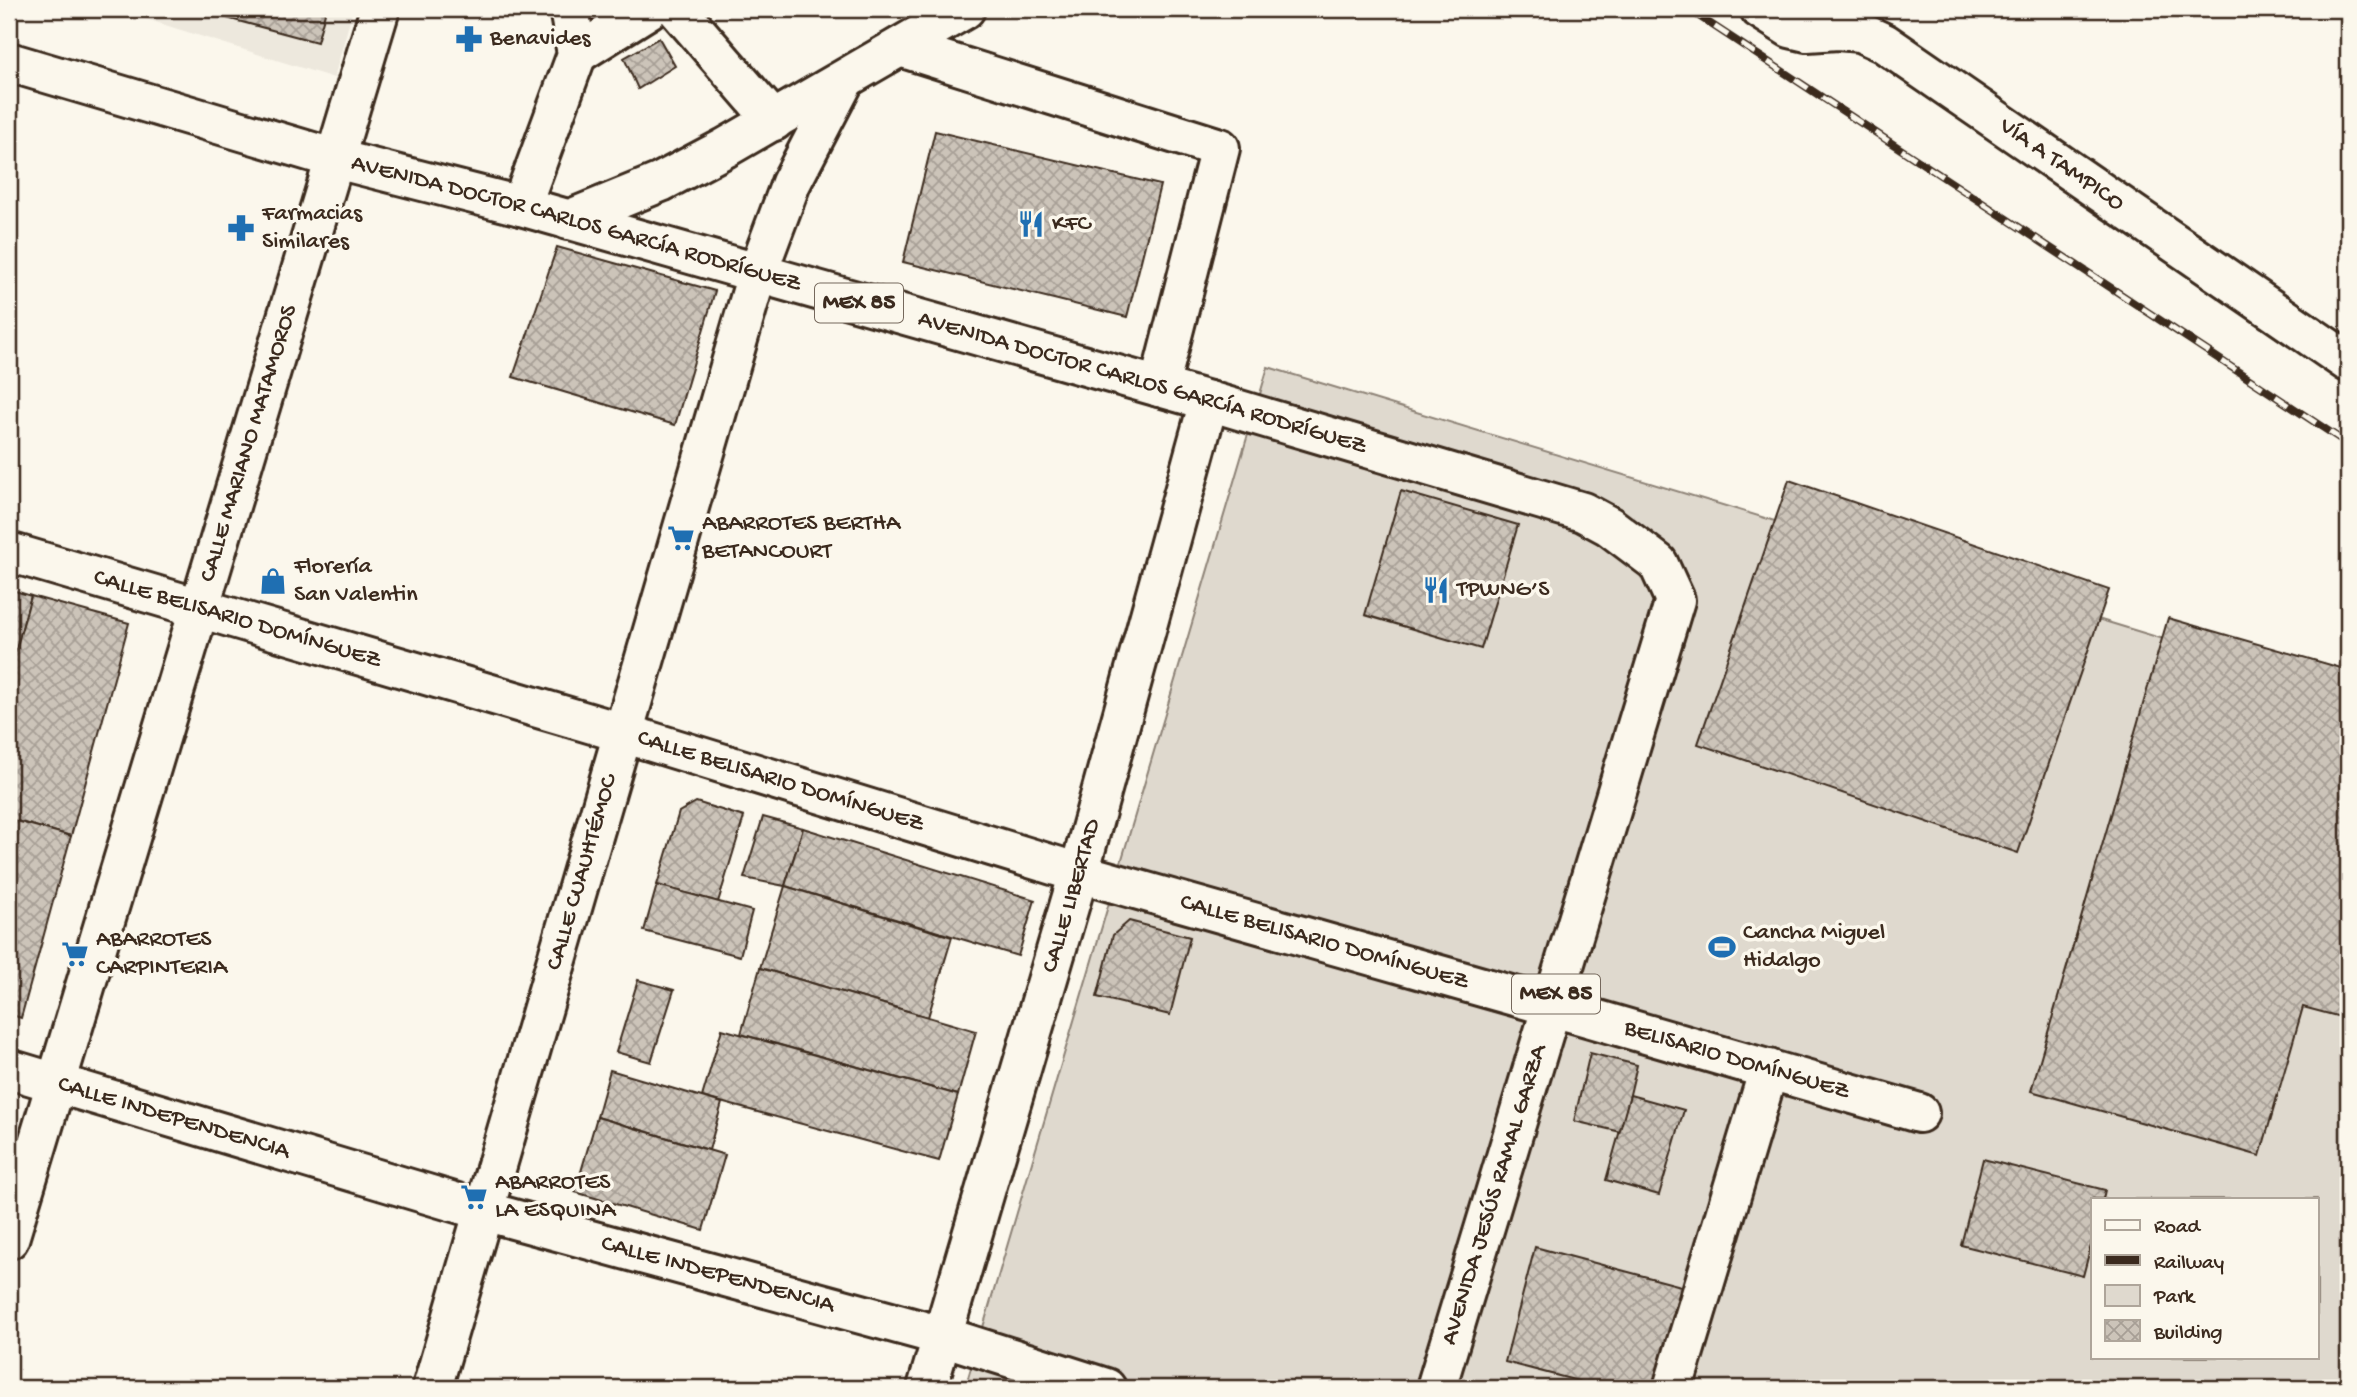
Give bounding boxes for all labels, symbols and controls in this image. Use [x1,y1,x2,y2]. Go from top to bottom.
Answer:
pharmacy icon: Benavides [454,24,484,54]
place label: Benavides [489,25,592,54]
street label: VÍA A TAMPICO [1993,111,2130,218]
street label: AVENIDA DOCTOR CARLOS GARCÍA RODRÍGUEZ [348,149,805,299]
place label: Farmacias Similares [261,200,363,257]
restaurant icon: KFC [1016,209,1046,239]
place label: KFC [1052,210,1093,239]
pharmacy icon: Farmacias Similares [226,213,256,243]
road number: MEX 85 [815,284,903,322]
street label: CALLE MARIANO MATAMOROS [194,301,305,585]
street label: AVENIDA DOCTOR CARLOS GARCÍA RODRÍGUEZ [915,305,1370,462]
place label: ABARROTES BERTHA BETANCOURT [701,510,902,567]
supermarket icon: ABARROTES BERTHA BETANCOURT [666,523,696,553]
place label: Florería San Valentin [293,553,418,610]
street label: CALLE BELISARIO DOMÍNGUEZ [90,563,385,676]
shop icon: Florería San Valentin [258,566,288,596]
restaurant icon: TPWNG’S [1421,575,1451,605]
place label: TPWNG’S [1455,576,1550,605]
street label: CALLE BELISARIO DOMÍNGUEZ [634,724,928,839]
street label: CALLE CUAUHTÉMOC [540,769,625,974]
street label: CALLE LIBERTAD [1036,815,1108,976]
street label: CALLE BELISARIO DOMÍNGUEZ [1177,888,1472,997]
place label: Cancha Miguel Hidalgo [1743,919,1885,976]
place label: ABARROTES CARPINTERIA [96,926,229,983]
sports icon: Cancha Miguel Hidalgo [1707,932,1737,962]
supermarket icon: ABARROTES CARPINTERIA [60,939,90,969]
road number: MEX 85 [1512,974,1600,1014]
street label: BELISARIO DOMÍNGUEZ [1620,1014,1853,1107]
street label: AVENIDA JESÚS RAMAL GARZA [1435,1040,1555,1349]
street label: CALLE INDEPENDENCIA [54,1070,295,1167]
place label: ABARROTES LA ESQUINA [495,1169,617,1226]
supermarket icon: ABARROTES LA ESQUINA [459,1182,489,1212]
legend [2091,1198,2318,1358]
text: Road [2154,1216,2202,1241]
street label: CALLE INDEPENDENCIA [598,1229,839,1321]
text: Railway [2154,1252,2224,1277]
text: Park [2153,1286,2197,1311]
text: Building [2153,1322,2223,1347]

